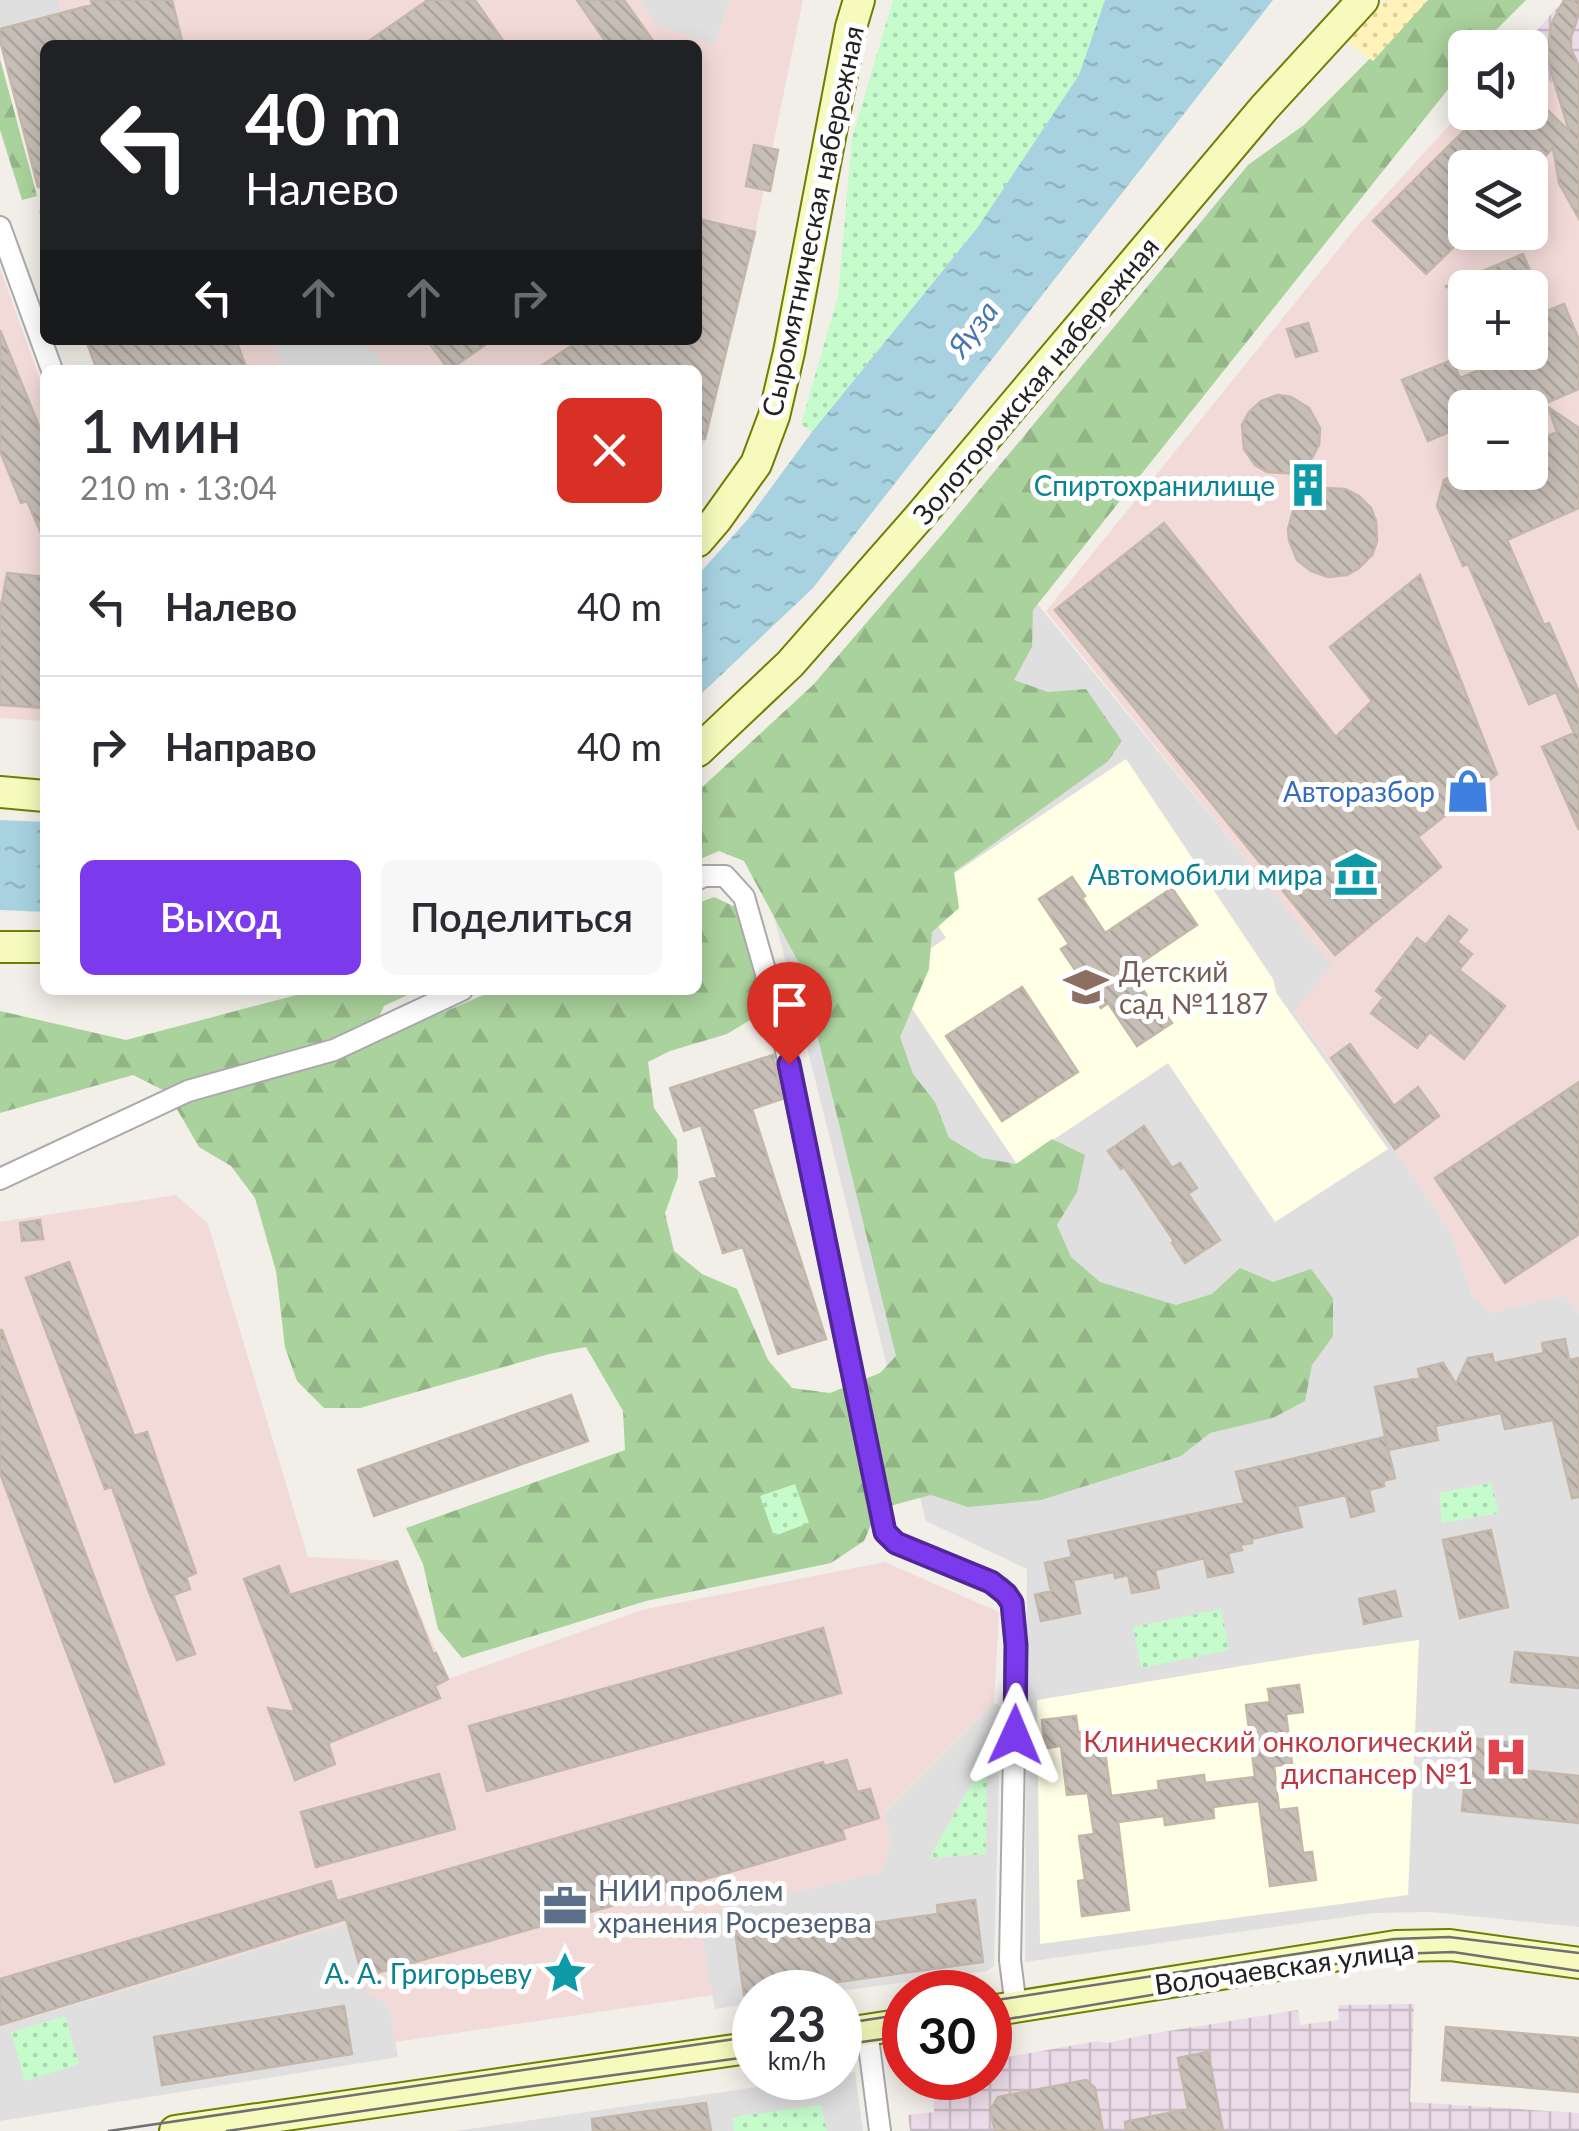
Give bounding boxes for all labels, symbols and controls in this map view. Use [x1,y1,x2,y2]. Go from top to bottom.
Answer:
street label: Сыромятническая набережная [754,22,870,420]
map controls [1448,30,1548,490]
button: sound [1448,30,1548,130]
text: 40 m [245,76,402,160]
icon: left [80,80,210,210]
button: layers [1448,150,1548,250]
text: Налево [245,161,399,215]
street label: Золоторожская набережная [905,229,1165,531]
icon: left [186,270,241,325]
icon: ahead [291,270,346,325]
icon: ahead [396,270,451,325]
icon: right [501,270,556,325]
button: + [1448,270,1548,370]
water label: Яуза [938,293,1005,365]
button: − [1448,390,1548,490]
text: 1 мин [80,394,241,466]
button: close [557,398,662,503]
building icon: Спиртохранилище [1284,461,1332,509]
text: 210 m · 13:04 [80,468,277,507]
place label: Спиртохранилище [1034,468,1275,502]
icon: left [80,579,135,634]
text: Налево [165,583,297,629]
text: 40 m [577,583,662,629]
icon: right [80,719,135,774]
text: Направо [165,723,317,769]
text: 40 m [577,723,662,769]
shop icon: Авторазбор [1444,767,1492,815]
place label: Авторазбор [1283,774,1435,808]
museum icon: Автомобили мира [1332,850,1380,898]
place label: Автомобили мира [1088,857,1323,891]
button: Выход [80,860,361,975]
button: Поделиться [381,860,662,975]
place label: Детский сад №1187 [1119,954,1268,1020]
pin [747,962,832,1065]
school or university icon: Детский сад №1187 [1062,963,1110,1011]
icon: arrive [762,977,817,1032]
position arrow [963,1683,1067,1787]
place label: Клинический онкологический диспансер №1 [1083,1724,1473,1790]
hospital icon: Клинический онкологический диспансер №1 [1482,1733,1530,1781]
place label: НИИ проблем хранения Росрезерва [598,1873,872,1939]
office icon: НИИ проблем хранения Росрезерва [541,1882,589,1930]
street label: Волочаевская улица [1152,1931,1416,2001]
place icon: А. А. Григорьеву [541,1949,589,1997]
place label: А. А. Григорьеву [324,1956,533,1990]
speed limit sign: 30 [882,1970,1012,2100]
text: 23 [768,1993,826,2053]
text: km/h [768,2045,826,2075]

